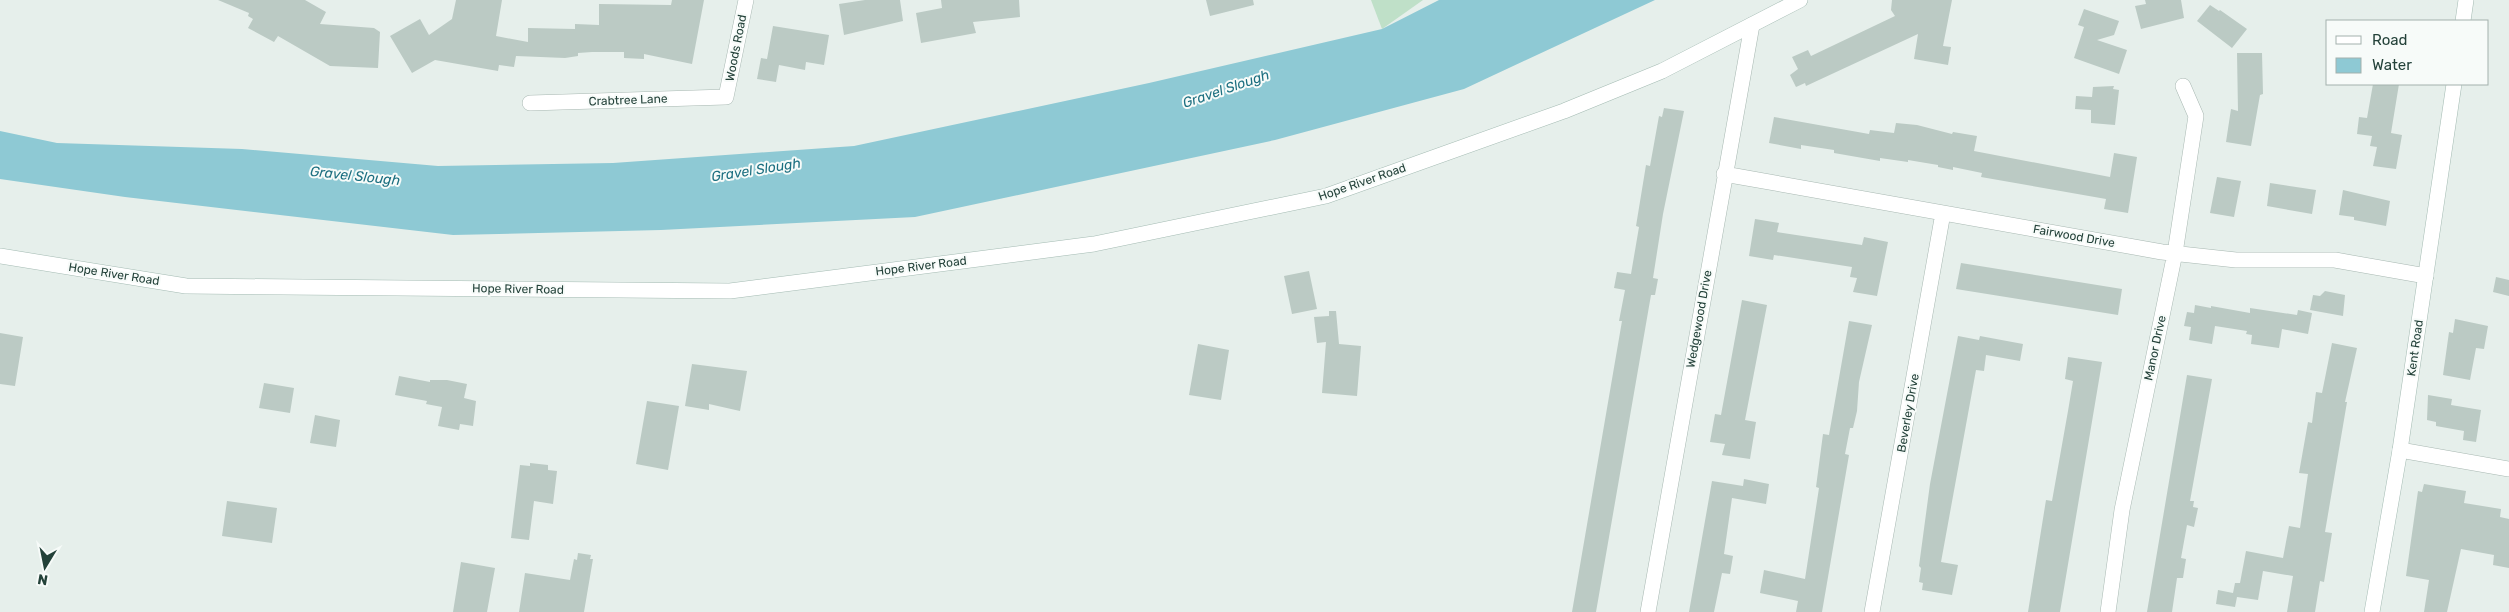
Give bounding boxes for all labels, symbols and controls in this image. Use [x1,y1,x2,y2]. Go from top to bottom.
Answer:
street label: Woods Road [723,13,749,83]
legend [2326,20,2489,85]
text: Road [2372,31,2408,49]
text: Water [2372,56,2412,74]
water label: Gravel Slough [1180,66,1272,112]
street label: Crabtree Lane [588,92,668,108]
water label: Gravel Slough [710,155,802,185]
street label: Hope River Road [1316,160,1408,204]
water label: Gravel Slough [309,163,401,189]
street label: Fairwood Drive [2032,222,2116,250]
street label: Hope River Road [875,253,967,279]
street label: Hope River Road [68,260,160,288]
street label: Wedgewood Drive [1683,269,1715,369]
street label: Hope River Road [472,281,564,297]
street label: Manor Drive [2141,314,2169,382]
street label: Kent Road [2404,319,2426,377]
street label: Beverley Drive [1894,372,1922,453]
north arrow [20,542,70,592]
text: N [36,570,49,589]

